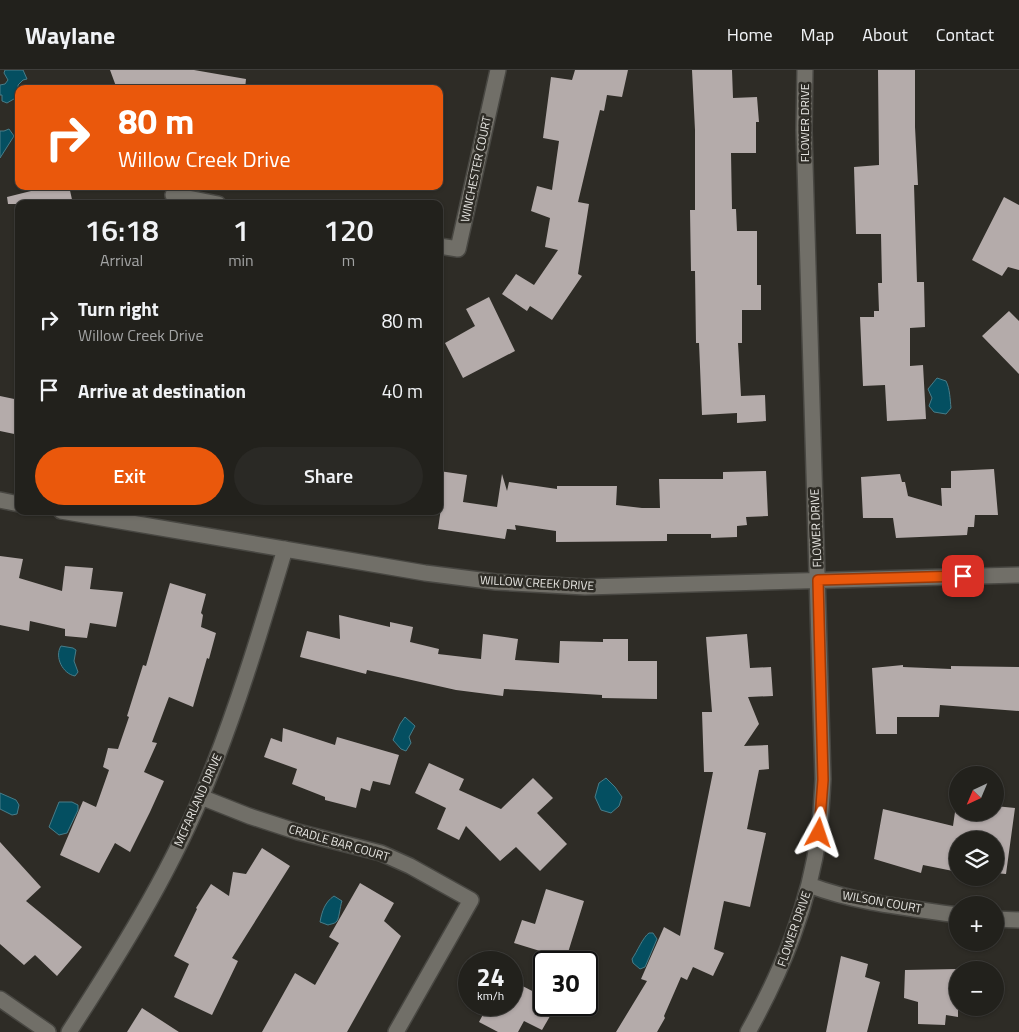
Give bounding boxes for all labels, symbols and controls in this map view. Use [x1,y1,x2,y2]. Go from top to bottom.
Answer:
text: Waylane [25,17,115,53]
text: Home [727,21,773,48]
text: Map [801,21,834,48]
text: About [862,21,908,48]
text: Contact [936,21,994,48]
street label: FLOWER DRIVE [795,83,814,162]
text: 80 m [118,94,194,148]
icon: right [35,105,100,170]
street label: WINCHESTER COURT [455,113,496,224]
text: Willow Creek Drive [118,142,291,176]
text: 16:18 [84,207,159,253]
text: 1 [233,207,249,253]
text: 120 [323,207,374,253]
text: Arrival [100,248,143,272]
text: min [228,248,254,272]
text: m [342,248,355,272]
text: Turn right [78,294,159,323]
icon: right [35,306,63,334]
text: 80 m [382,306,423,335]
text: Willow Creek Drive [78,323,204,347]
icon: arrive [35,376,63,404]
text: Arrive at destination [78,376,246,405]
text: 40 m [382,376,423,405]
button: Exit [35,447,224,505]
button: Share [234,447,423,505]
street label: FLOWER DRIVE [805,488,826,568]
pin [942,555,984,597]
icon: arrive [949,562,977,590]
street label: WILLOW CREEK DRIVE [479,570,595,595]
street label: MCFARLAND DRIVE [168,750,227,849]
north arrow [949,766,1004,821]
map controls [949,766,1004,1016]
position arrow [792,806,844,858]
street label: CRADLE BAR COURT [287,819,392,866]
button: layers [949,831,1004,886]
street label: WILSON COURT [841,885,924,918]
street label: FLOWER DRIVE [772,888,815,969]
button: + [949,896,1004,951]
speed limit sign: 30 [533,951,598,1016]
text: 24 [476,958,505,996]
button: − [949,961,1004,1016]
text: km/h [477,986,504,1005]

